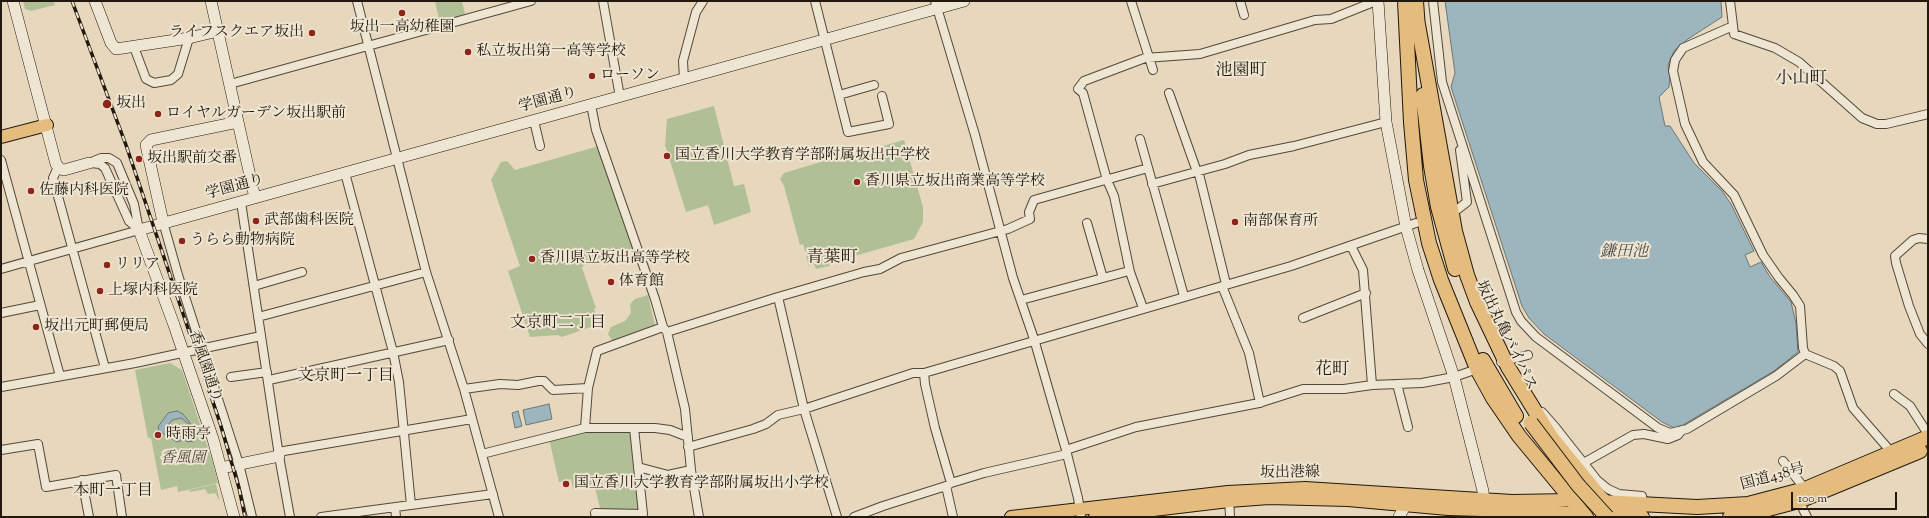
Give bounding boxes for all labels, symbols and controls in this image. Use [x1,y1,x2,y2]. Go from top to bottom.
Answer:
marker: 坂出一高幼稚園 [397,8,407,18]
place label: 坂出一高幼稚園 [350,19,454,37]
place label: ライフスクエア坂出 [169,24,304,42]
marker: ライフスクエア坂出 [307,28,317,38]
place label: 私立坂出第一高等学校 [476,43,626,61]
marker: 私立坂出第一高等学校 [463,47,473,57]
district label: 池園町 [1216,62,1266,82]
place label: ローソン [600,67,660,85]
district label: 小山町 [1776,70,1826,90]
marker: ローソン [587,71,597,81]
street label: 学園通り [517,85,579,117]
place label: 坂出 [116,95,146,113]
marker: 坂出 [101,98,113,110]
place label: ロイヤルガーデン坂出駅前 [166,105,346,123]
marker: ロイヤルガーデン坂出駅前 [153,109,163,119]
place label: 国立香川大学教育学部附属坂出中学校 [675,147,930,165]
place label: 坂出駅前交番 [147,150,237,168]
marker: 国立香川大学教育学部附属坂出中学校 [662,151,672,161]
marker: 坂出駅前交番 [134,154,144,164]
street label: 学園通り [204,172,266,204]
place label: 香川県立坂出商業高等学校 [865,173,1045,191]
marker: 香川県立坂出商業高等学校 [852,177,862,187]
place label: 佐藤内科医院 [39,182,129,200]
marker: 佐藤内科医院 [26,186,36,196]
place label: 武部歯科医院 [264,212,354,230]
place label: 南部保育所 [1243,213,1318,231]
marker: 武部歯科医院 [251,216,261,226]
marker: 南部保育所 [1230,217,1240,227]
place label: うらら動物病院 [190,232,295,250]
marker: うらら動物病院 [177,236,187,246]
water label: 鎌田池 [1600,243,1648,263]
district label: 青葉町 [807,249,857,269]
place label: 香川県立坂出高等学校 [540,250,690,268]
marker: 香川県立坂出高等学校 [527,254,537,264]
place label: リリア [115,256,160,274]
marker: リリア [102,260,112,270]
place label: 体育館 [619,273,664,291]
marker: 体育館 [606,277,616,287]
street label: 坂出丸亀バイパス [1471,278,1539,394]
place label: 上塚内科医院 [108,282,198,300]
marker: 上塚内科医院 [95,286,105,296]
district label: 文京町二丁目 [510,314,606,334]
place label: 坂出元町郵便局 [44,318,149,336]
marker: 坂出元町郵便局 [31,322,41,332]
street label: 香風園通り [183,329,225,405]
district label: 花町 [1315,361,1349,381]
district label: 文京町一丁目 [298,367,394,387]
place label: 時雨亭 [166,426,211,444]
marker: 時雨亭 [153,430,163,440]
park label: 香風園 [161,450,205,468]
street label: 国道438号 [1739,461,1807,495]
street label: 坂出港線 [1260,464,1320,484]
place label: 国立香川大学教育学部附属坂出小学校 [574,475,829,493]
marker: 国立香川大学教育学部附属坂出小学校 [561,479,571,489]
district label: 本町一丁目 [73,482,153,502]
scale bar [1793,484,1899,510]
text: 100 m [1798,490,1827,508]

